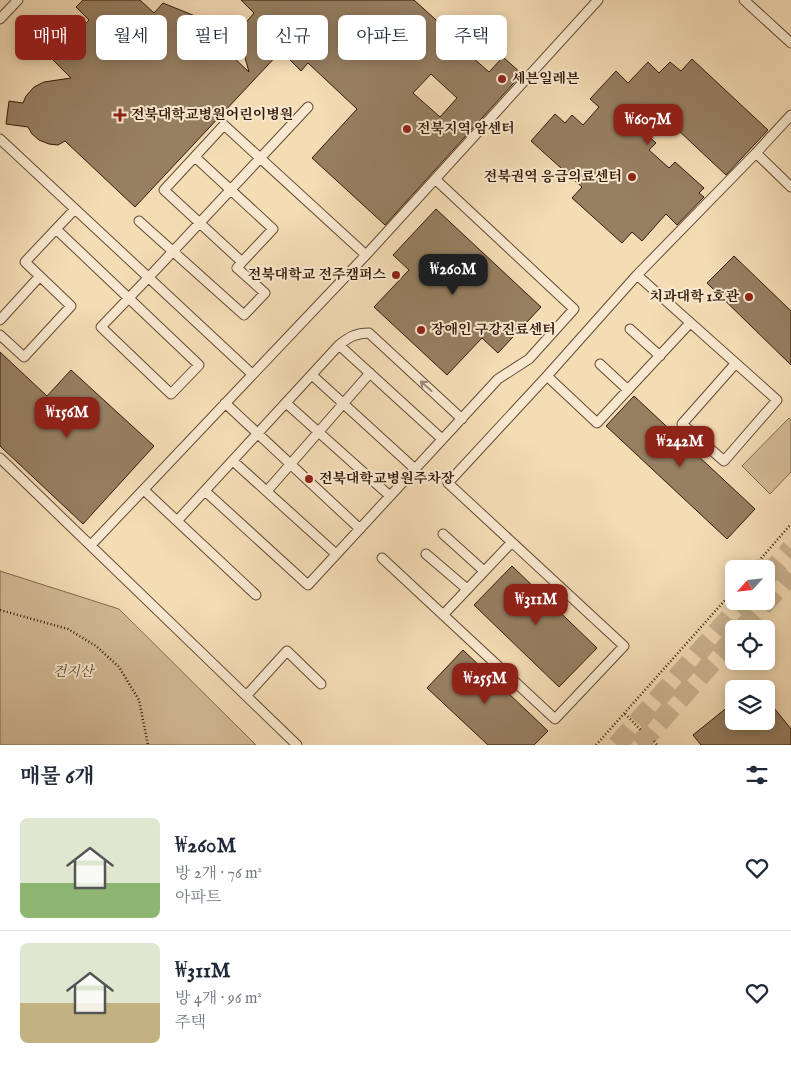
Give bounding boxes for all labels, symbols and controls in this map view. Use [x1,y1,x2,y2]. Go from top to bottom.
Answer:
chip: 매매 [15,15,86,60]
chip: 월세 [96,15,167,60]
chip: 필터 [177,15,247,60]
chip: 신규 [257,15,328,60]
chip: 아파트 [338,15,426,60]
chip: 주택 [436,15,507,60]
place label: 세븐일레븐 [512,70,580,88]
marker: 세븐일레븐 [496,73,508,85]
pin: ₩607M [613,104,683,146]
place label: 전북대학교병원어린이병원 [131,106,293,124]
marker: 전북대학교병원어린이병원 [113,108,127,122]
text: ₩607M [625,110,671,130]
place label: 전북지역 암센터 [417,120,515,138]
marker: 전북지역 암센터 [401,123,413,135]
place label: 전북권역 응급의료센터 [484,168,622,186]
marker: 전북권역 응급의료센터 [626,171,638,183]
pin: ₩260M [418,254,488,296]
text: ₩260M [430,260,476,280]
place label: 전북대학교 전주캠퍼스 [248,266,386,284]
marker: 전북대학교 전주캠퍼스 [390,269,402,281]
place label: 치과대학 1호관 [650,288,739,306]
marker: 치과대학 1호관 [743,291,755,303]
place label: 장애인 구강진료센터 [431,321,556,339]
marker: 장애인 구강진료센터 [415,324,427,336]
one-way arrow [419,380,432,391]
pin: ₩156M [32,396,102,439]
text: ₩156M [46,403,88,423]
pin: ₩242M [645,426,715,468]
text: ₩242M [656,432,704,452]
place label: 전북대학교병원주차장 [319,470,455,488]
marker: 전북대학교병원주차장 [303,473,315,485]
north arrow [725,560,775,610]
map controls [725,560,775,730]
pin: ₩311M [501,584,571,626]
text: ₩311M [515,590,557,610]
button: locate [725,620,775,670]
pin: ₩255M [450,662,520,705]
park label: 건지산 [53,663,96,681]
text: ₩255M [463,669,507,689]
button: layers [725,680,775,730]
icon: filters [743,761,771,789]
text: 매물 6개 [20,764,94,791]
text: ₩260M [175,833,236,860]
icon: home [60,838,120,898]
icon: heart [743,854,771,882]
text: 방 2개 · 76 m² [175,864,262,884]
text: 아파트 [175,888,221,908]
text: ₩311M [175,958,231,985]
icon: home [60,963,120,1023]
icon: heart [743,979,771,1007]
text: 방 4개 · 96 m² [175,989,262,1009]
text: 주택 [175,1013,206,1033]

